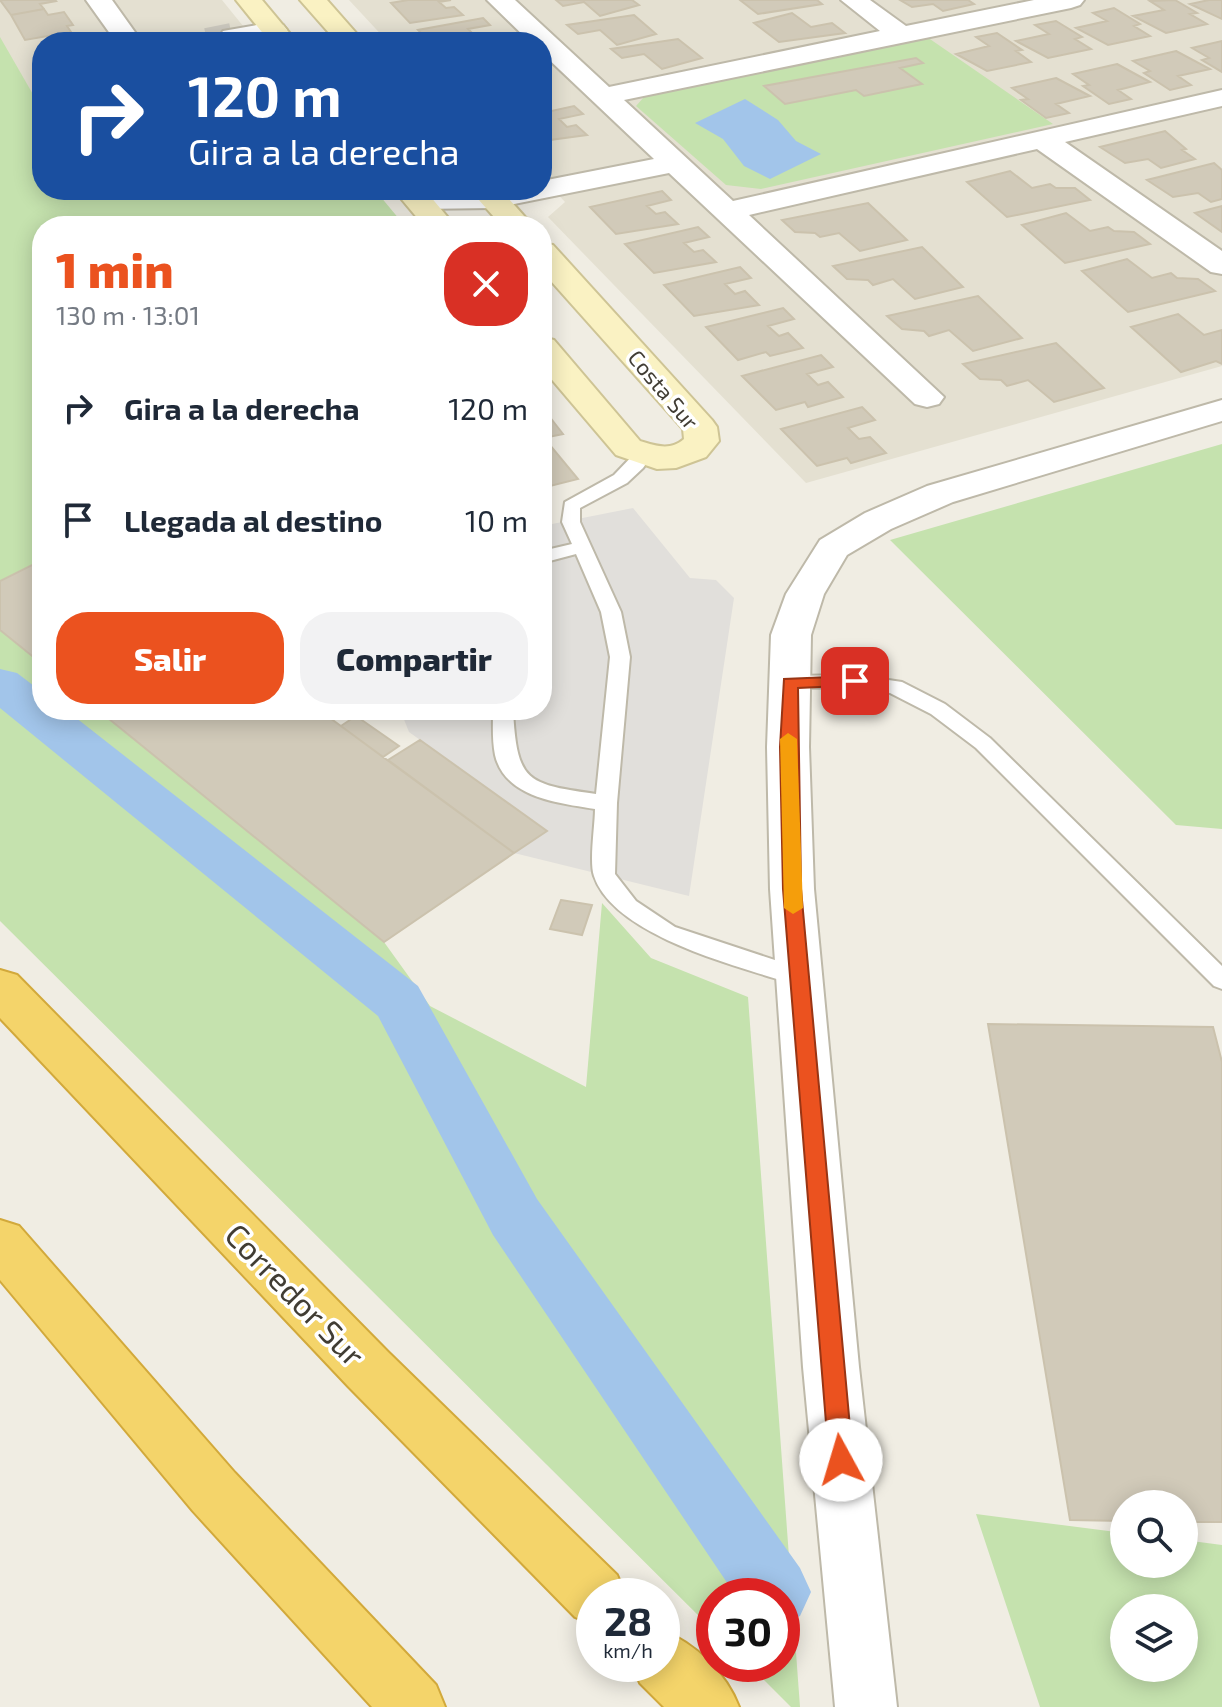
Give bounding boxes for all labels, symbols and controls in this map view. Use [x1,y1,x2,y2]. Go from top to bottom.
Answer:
text: 120 m [188,61,342,128]
icon: right [56,64,160,168]
text: Gira a la derecha [188,129,460,172]
text: 1 min [56,240,174,298]
button: close [444,242,528,326]
text: 130 m · 13:01 [56,299,200,330]
street label: Costa Sur [623,344,705,434]
icon: right [56,386,100,430]
text: Gira a la derecha [124,390,360,426]
text: 120 m [448,390,528,426]
icon: arrive [56,498,100,542]
text: Llegada al destino [124,502,383,538]
text: 10 m [465,502,528,538]
button: Salir [56,612,284,704]
button: Compartir [300,612,528,704]
pin [821,647,889,715]
icon: arrive [833,659,877,703]
street label: Corredor Sur [219,1215,374,1373]
position arrow [799,1418,883,1502]
map controls [1110,1490,1198,1682]
button: search [1110,1490,1198,1578]
speed limit sign: 30 [696,1578,800,1682]
button: layers [1110,1594,1198,1682]
text: 28 [604,1596,652,1644]
text: km/h [603,1638,653,1662]

